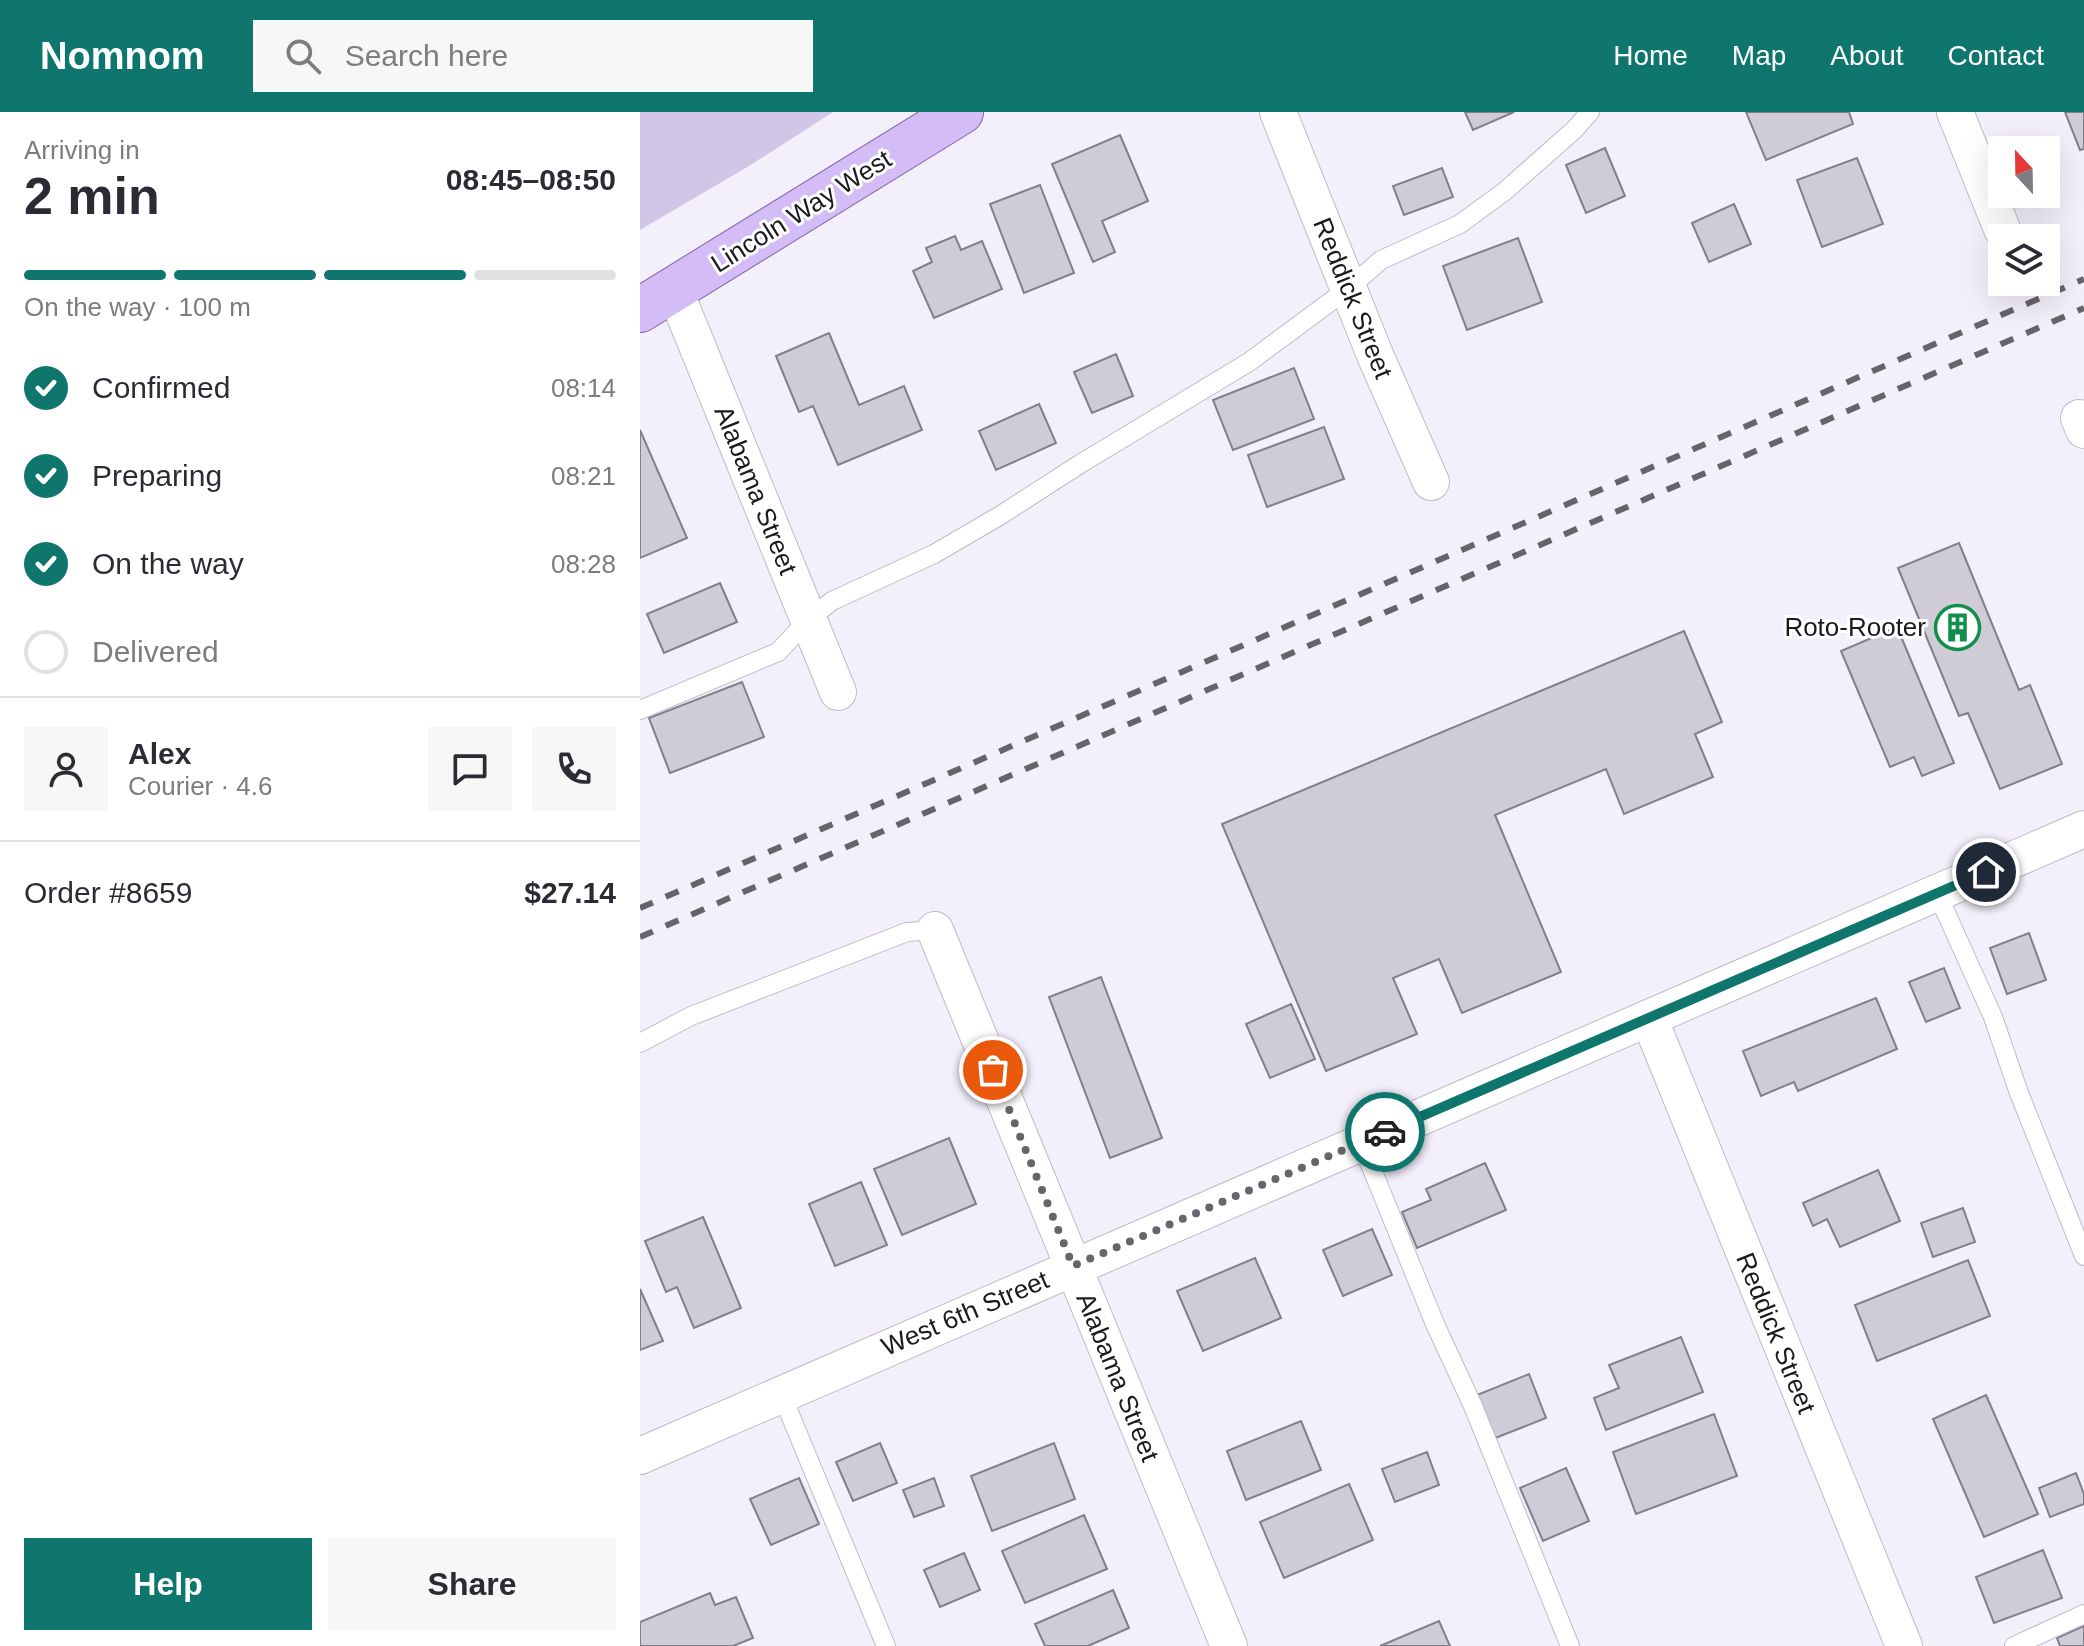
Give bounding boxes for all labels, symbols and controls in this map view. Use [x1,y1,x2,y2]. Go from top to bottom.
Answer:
search box [253,20,813,92]
icon: search [281,34,325,78]
text: Nomnom [40,35,205,77]
text: Search here [345,39,508,72]
text: Home [1613,40,1688,71]
text: Map [1732,40,1786,71]
text: About [1830,40,1904,71]
text: Contact [1948,40,2044,71]
text: Arriving in [24,135,140,165]
north arrow [1988,136,2060,208]
map controls [1988,136,2060,296]
street label: Lincoln Way West [705,143,897,278]
text: 08:45–08:50 [446,163,616,196]
text: 2 min [24,167,160,225]
street label: Reddick Street [1307,213,1399,383]
button: layers [1988,224,2060,296]
text: On the way · 100 m [24,292,251,322]
icon: check [24,366,68,410]
text: Confirmed [92,371,230,404]
text: 08:14 [551,373,616,403]
street label: Alabama Street [709,401,804,579]
icon: check [24,454,68,498]
text: Preparing [92,459,222,492]
text: 08:21 [551,461,616,491]
icon: check [24,542,68,586]
text: On the way [92,547,244,580]
text: 08:28 [551,549,616,579]
building icon: Roto-Rooter [1933,603,1981,651]
place label: Roto-Rooter [1784,612,1926,642]
text: Delivered [92,635,219,668]
button: person [24,727,108,811]
button: chat [428,727,512,811]
button: phone [532,727,616,811]
text: Alex [128,737,191,770]
text: Courier · 4.6 [128,771,273,801]
pin [1952,838,2020,906]
icon: home [1964,850,2008,894]
text: Order #8659 [24,876,192,909]
text: $27.14 [524,876,616,909]
pin [959,1036,1027,1104]
icon: bag [971,1048,1015,1092]
courier [1345,1092,1425,1172]
icon: car [1363,1110,1407,1154]
street label: Reddick Street [1730,1248,1822,1418]
street label: West 6th Street [877,1264,1054,1362]
street label: Alabama Street [1071,1288,1166,1466]
button: Help [24,1538,312,1630]
button: Share [328,1538,616,1630]

